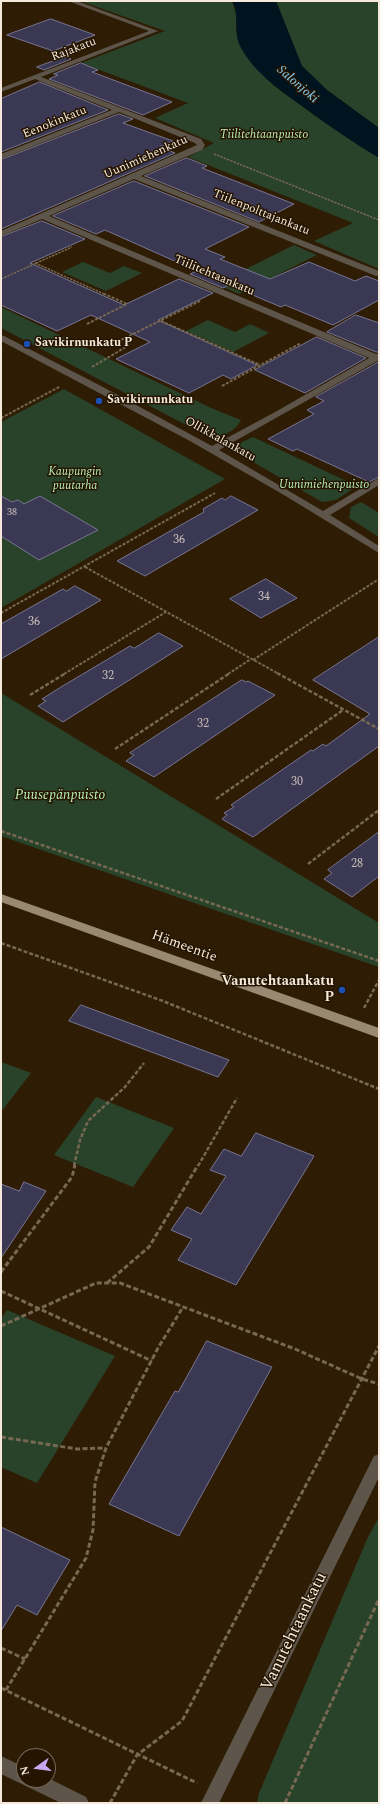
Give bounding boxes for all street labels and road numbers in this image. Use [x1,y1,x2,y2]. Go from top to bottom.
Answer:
street label: Rajakatu [50,35,98,65]
street label: Eenokinkatu [21,104,89,142]
street label: Uunimiehenkatu [102,133,190,183]
street label: Tiilenpolttajankatu [210,187,312,239]
street label: Tiilitehtaankatu [171,253,257,299]
street label: Ollikkalankatu [182,415,258,465]
street label: Hämeentie [149,927,219,967]
street label: Vanutehtaankatu [258,1569,332,1695]

